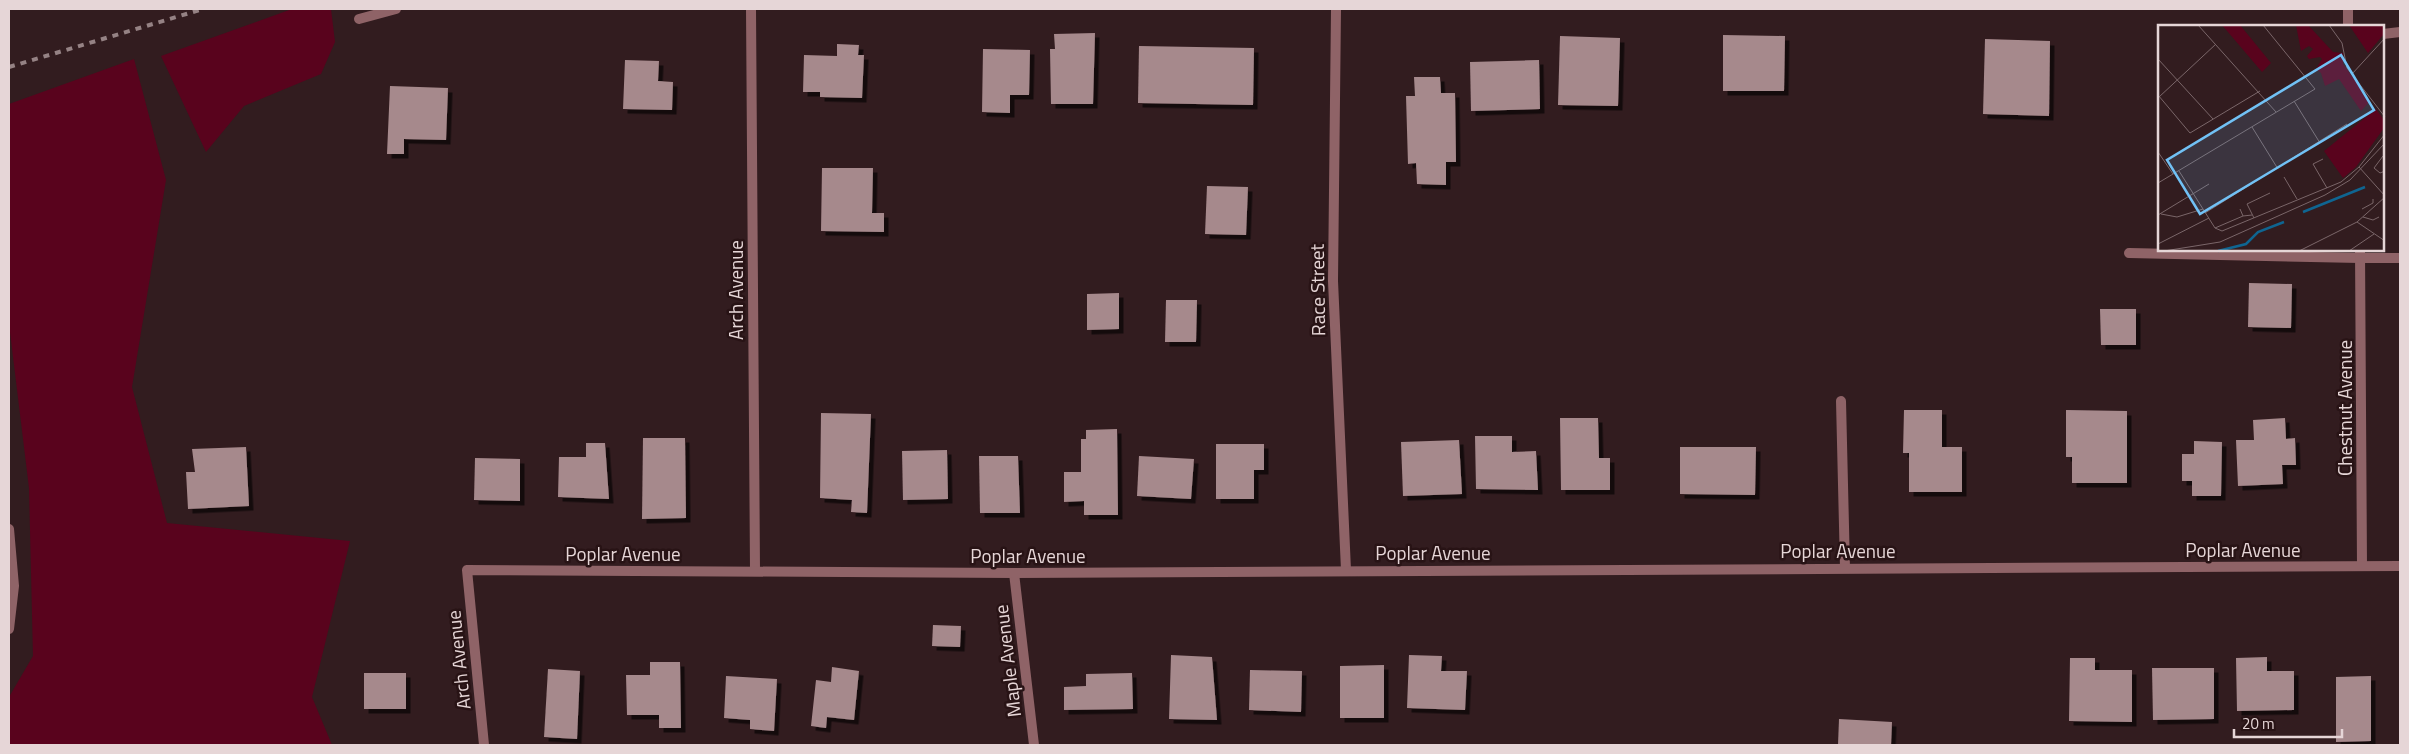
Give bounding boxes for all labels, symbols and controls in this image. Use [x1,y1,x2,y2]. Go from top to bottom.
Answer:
inset map [2158,25,2384,251]
street label: Arch Avenue [721,240,750,340]
street label: Race Street [1302,243,1332,336]
street label: Chestnut Avenue [2330,340,2359,476]
street label: Poplar Avenue [2185,535,2301,564]
street label: Poplar Avenue [1780,536,1896,565]
street label: Poplar Avenue [1375,538,1491,567]
street label: Poplar Avenue [565,539,681,568]
street label: Poplar Avenue [970,541,1086,570]
street label: Maple Avenue [986,603,1028,719]
street label: Arch Avenue [438,609,478,711]
scale bar [2234,706,2342,738]
text: 20 m [2242,712,2275,735]

